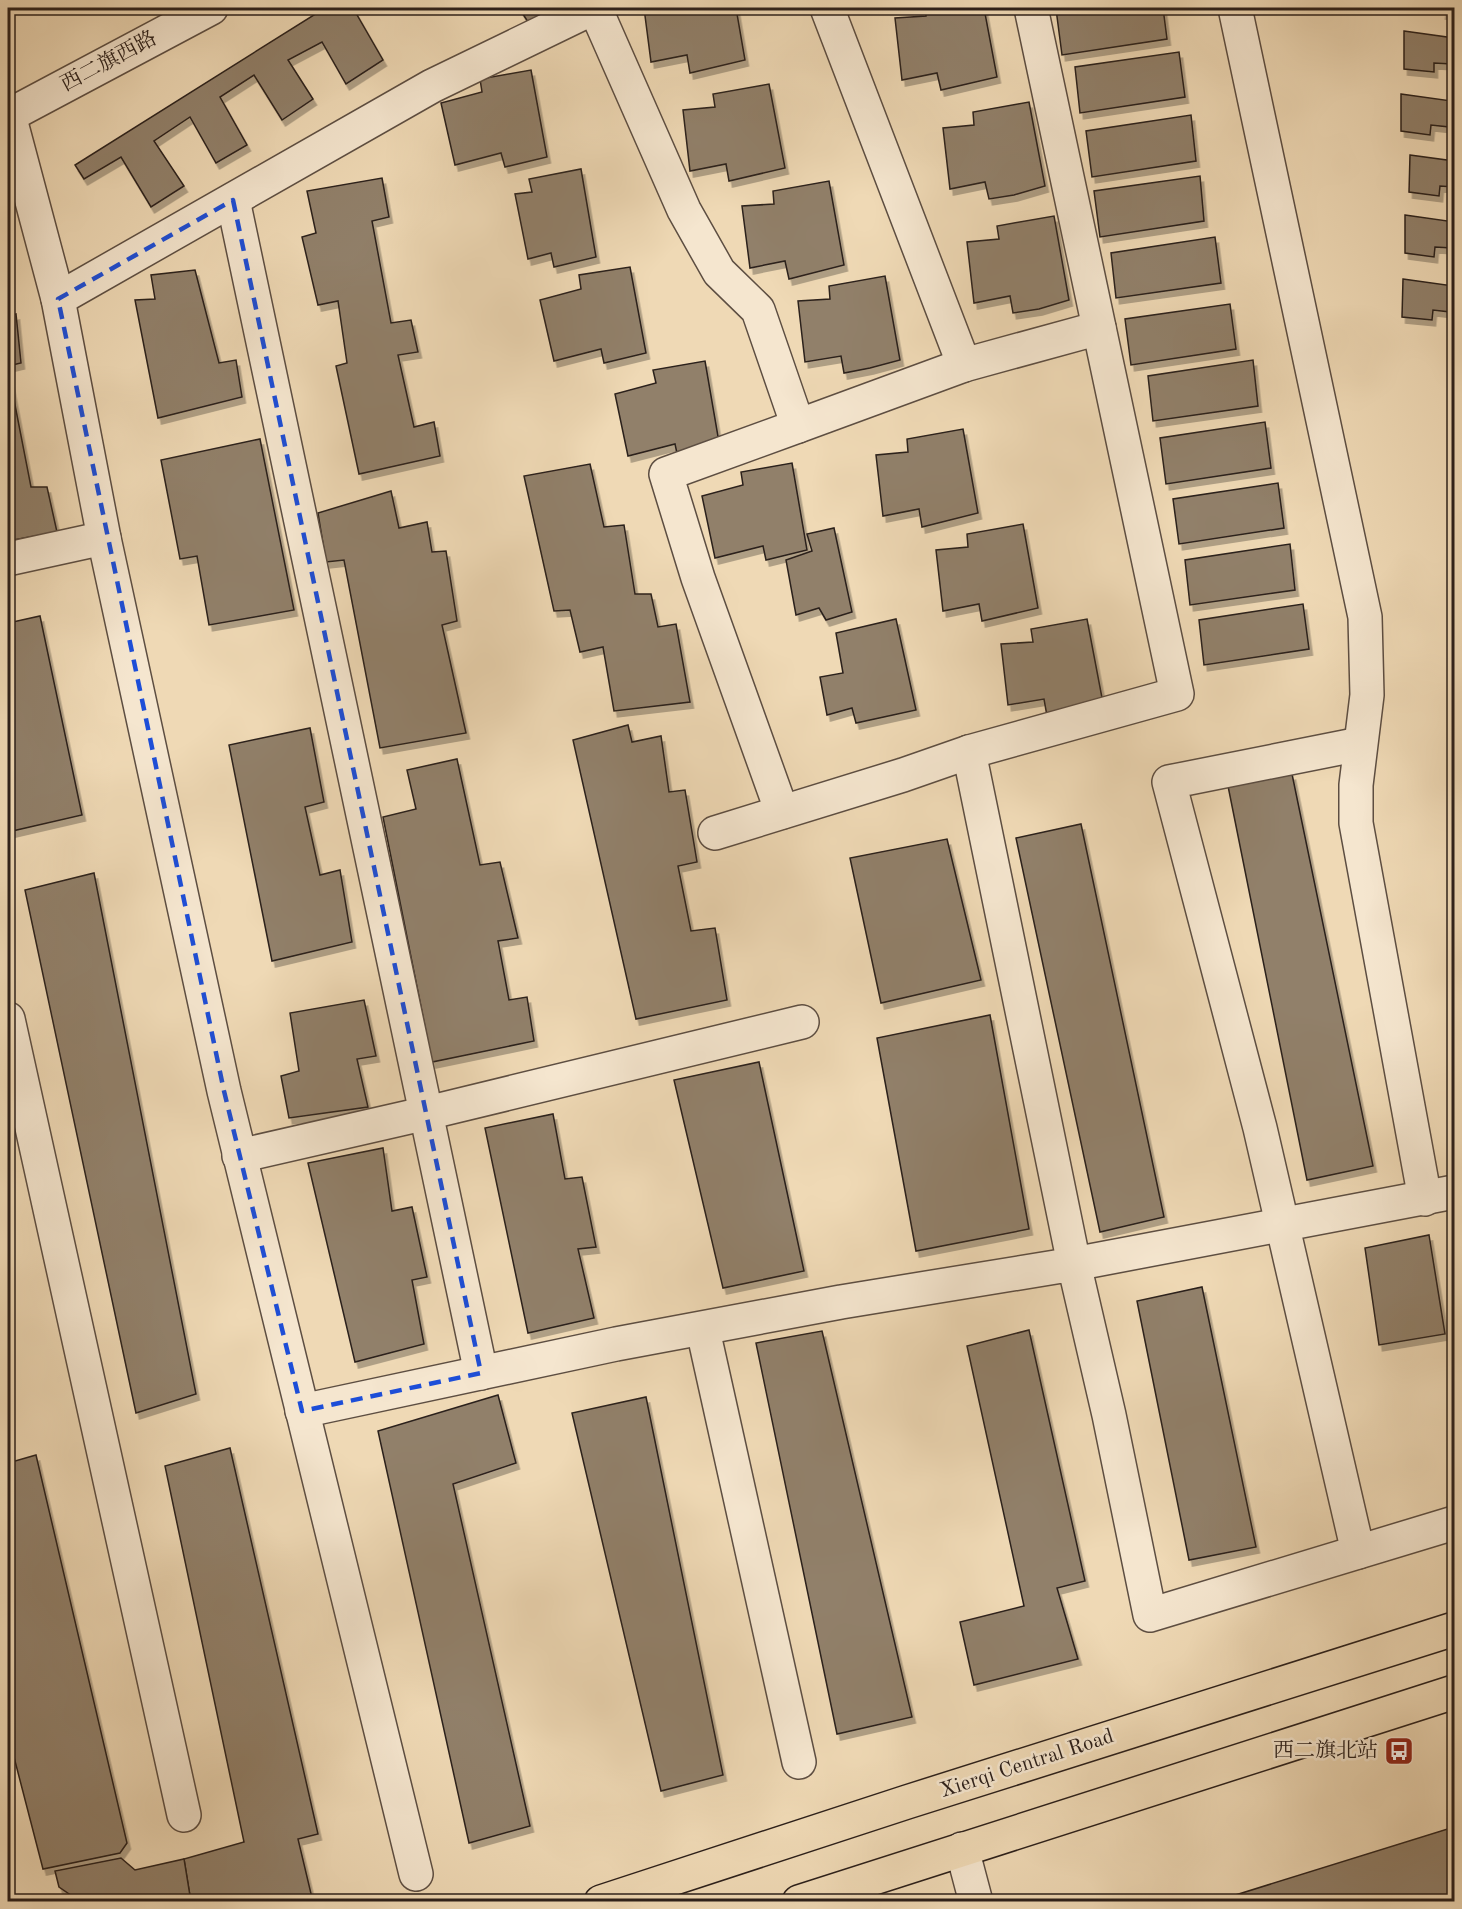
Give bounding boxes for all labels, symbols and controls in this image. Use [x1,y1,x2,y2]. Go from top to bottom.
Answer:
street label: 西二旗西路 [57,26,160,96]
street label: Xierqi Central Road [937,1726,1117,1802]
bus stop icon: 西二旗北站 [1383,1735,1415,1767]
place label: 西二旗北站 [1273,1739,1378,1762]

